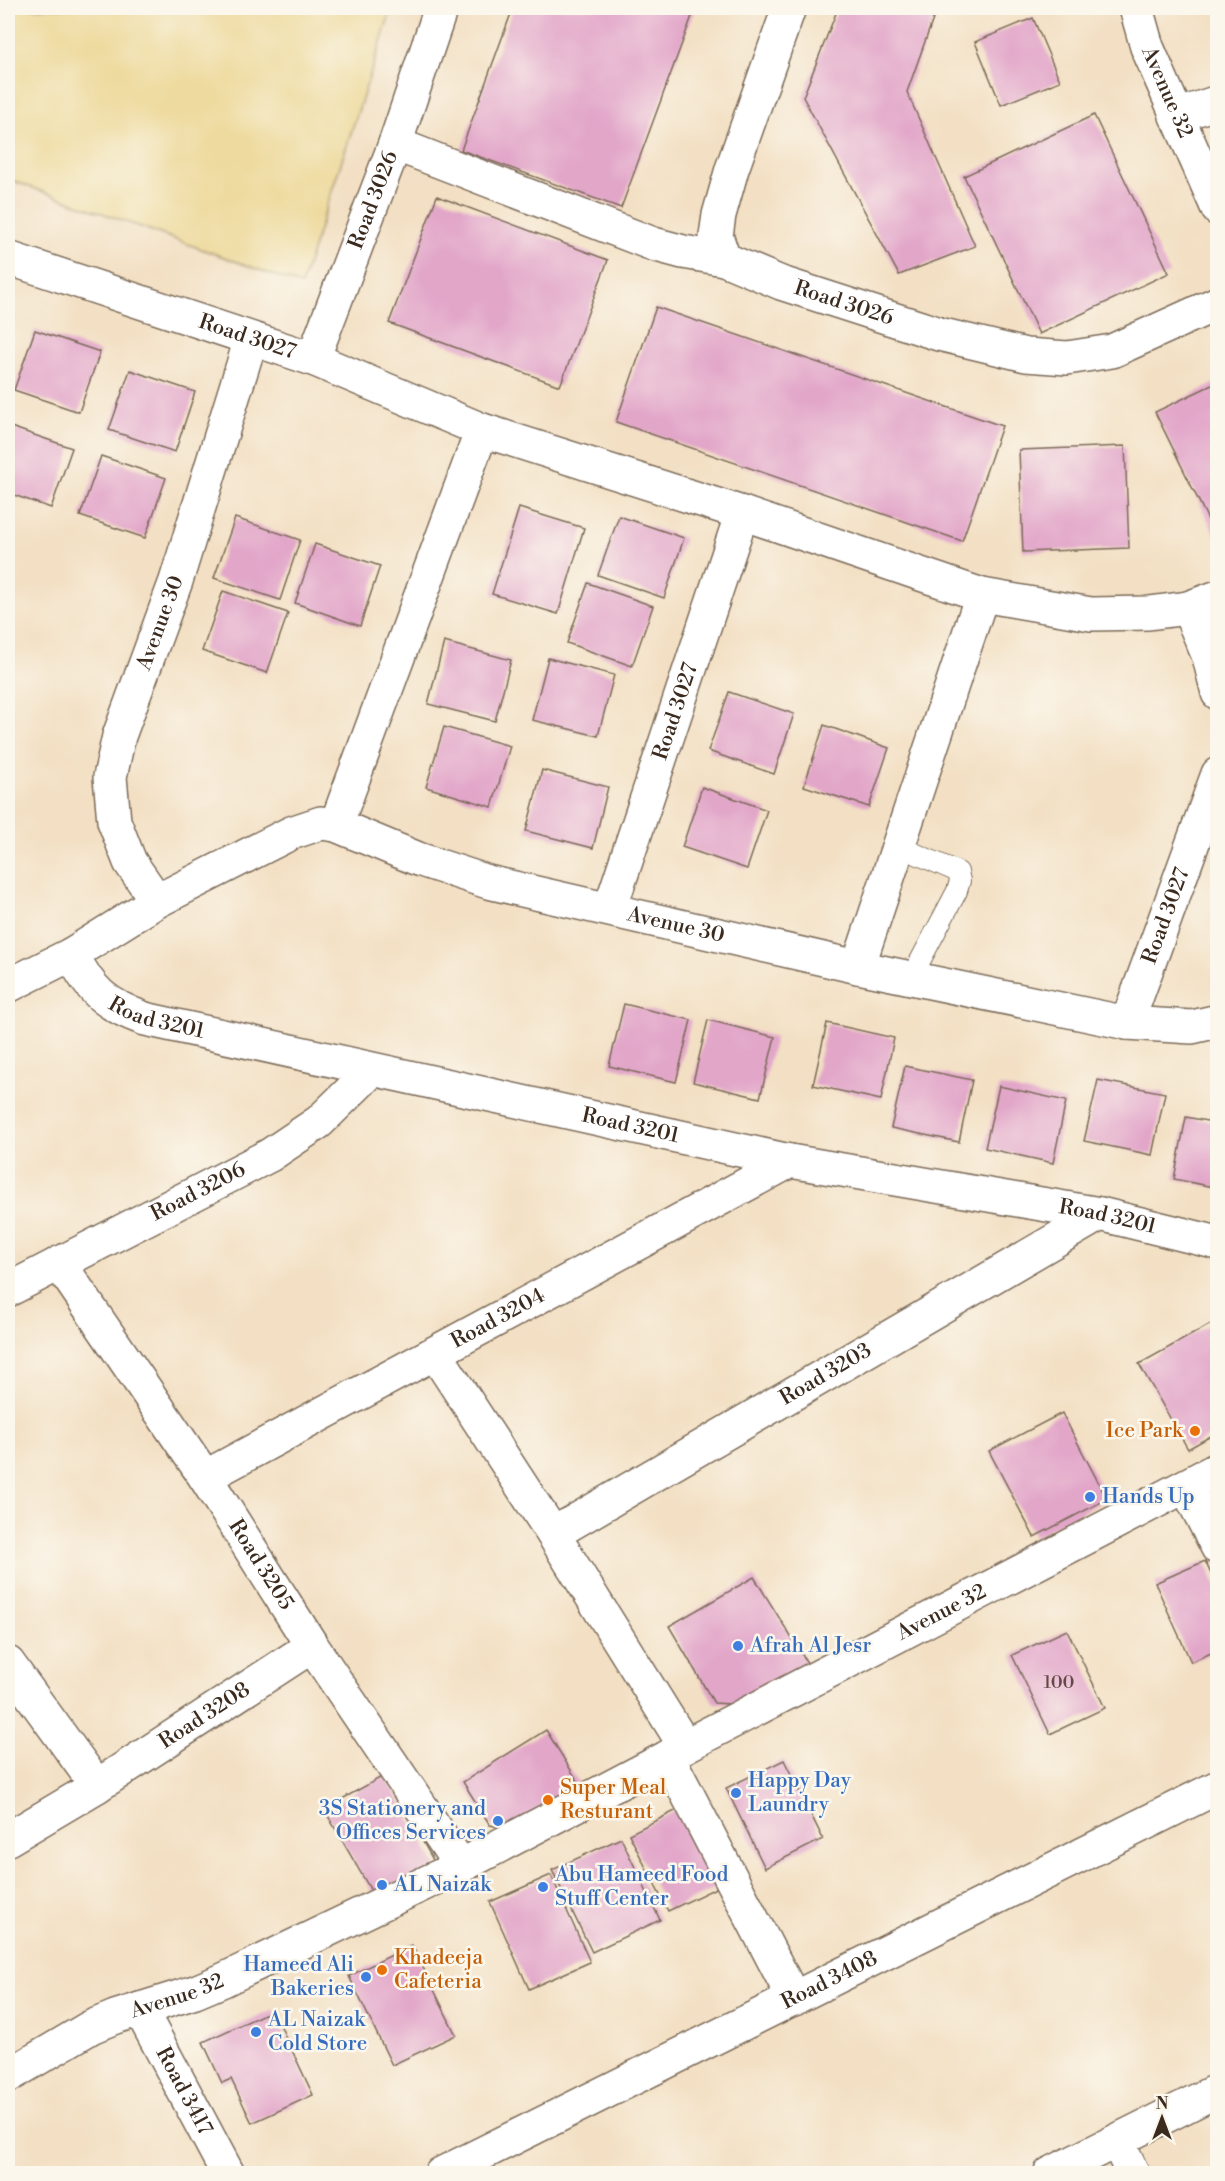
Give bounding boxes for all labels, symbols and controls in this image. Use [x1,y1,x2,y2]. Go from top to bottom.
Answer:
street label: Avenue 32 [1135,42,1198,142]
street label: Road 3026 [343,147,404,253]
street label: Road 3026 [791,275,897,332]
street label: Road 3027 [195,309,300,366]
street label: Avenue 30 [131,572,190,675]
street label: Road 3027 [648,659,704,764]
street label: Road 3027 [1137,864,1196,968]
street label: Avenue 30 [624,901,727,949]
street label: Road 3201 [104,991,207,1045]
street label: Road 3201 [579,1102,681,1149]
street label: Road 3206 [146,1157,250,1227]
street label: Road 3201 [1057,1194,1159,1240]
street label: Road 3204 [446,1283,550,1355]
street label: Road 3203 [775,1337,876,1411]
place label: Ice Park [1106,1418,1184,1444]
marker: Ice Park [1188,1424,1202,1438]
place label: Hands Up [1102,1484,1195,1510]
marker: Hands Up [1083,1490,1097,1504]
street label: Road 3205 [222,1515,299,1615]
street label: Avenue 32 [892,1579,991,1647]
place label: Afrah Al Jesr [749,1633,871,1659]
marker: Afrah Al Jesr [731,1639,745,1653]
house number: 100 [1043,1671,1075,1694]
street label: Road 3208 [154,1677,255,1755]
place label: Happy Day Laundry [748,1768,852,1818]
place label: Super Meal Resturant [560,1775,666,1825]
marker: Happy Day Laundry [729,1786,743,1800]
marker: Super Meal Resturant [541,1793,555,1807]
place label: 3S Stationery and Offices Services [319,1796,486,1846]
marker: 3S Stationery and Offices Services [491,1814,505,1828]
place label: Abu Hameed Food Stuff Center [554,1862,729,1912]
place label: AL Naizak [393,1872,492,1898]
marker: AL Naizak [375,1878,389,1892]
marker: Abu Hameed Food Stuff Center [536,1880,550,1894]
place label: Khadeeja Cafeteria [394,1945,484,1995]
street label: Road 3408 [777,1946,882,2015]
place label: Hameed Ali Bakeries [243,1952,354,2002]
marker: Khadeeja Cafeteria [375,1963,389,1977]
street label: Avenue 32 [126,1968,228,2025]
marker: Hameed Ali Bakeries [359,1970,373,1984]
place label: AL Naizak Cold Store [267,2007,367,2057]
marker: AL Naizak Cold Store [249,2025,263,2039]
street label: Road 3417 [150,2043,218,2140]
north arrow [1132,2088,1192,2148]
text: N [1156,2094,1169,2114]

